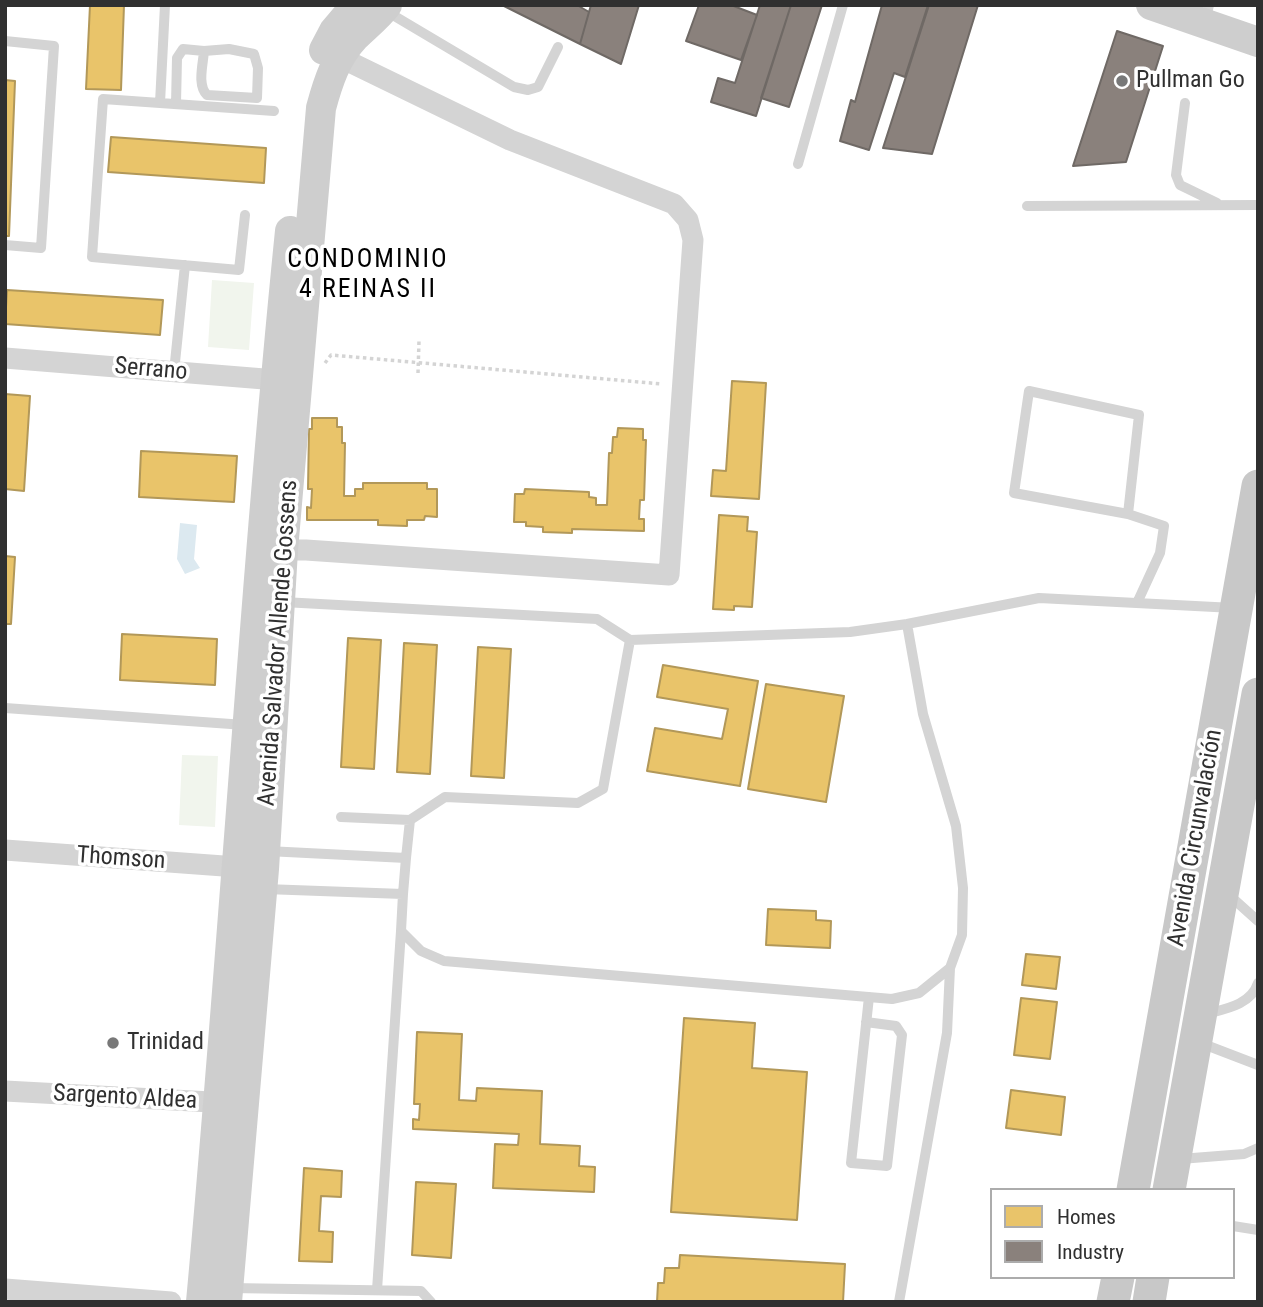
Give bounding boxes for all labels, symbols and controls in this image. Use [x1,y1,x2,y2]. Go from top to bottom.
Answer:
place label: Pullman Go [1136,67,1245,95]
marker: Pullman Go [1114,73,1130,89]
district label: CONDOMINIO 4 REINAS II [289,244,447,306]
street label: Serrano [113,352,189,388]
street label: Avenida Salvador Allende Gossens [253,479,305,807]
street label: Avenida Circunvalación [1163,727,1229,949]
street label: Thomson [76,842,166,876]
place label: Trinidad [127,1029,204,1057]
marker: Trinidad [105,1035,121,1051]
street label: Sargento Aldea [52,1080,198,1116]
legend [990,1188,1235,1279]
text: Homes [1057,1205,1116,1229]
text: Industry [1057,1240,1124,1264]

